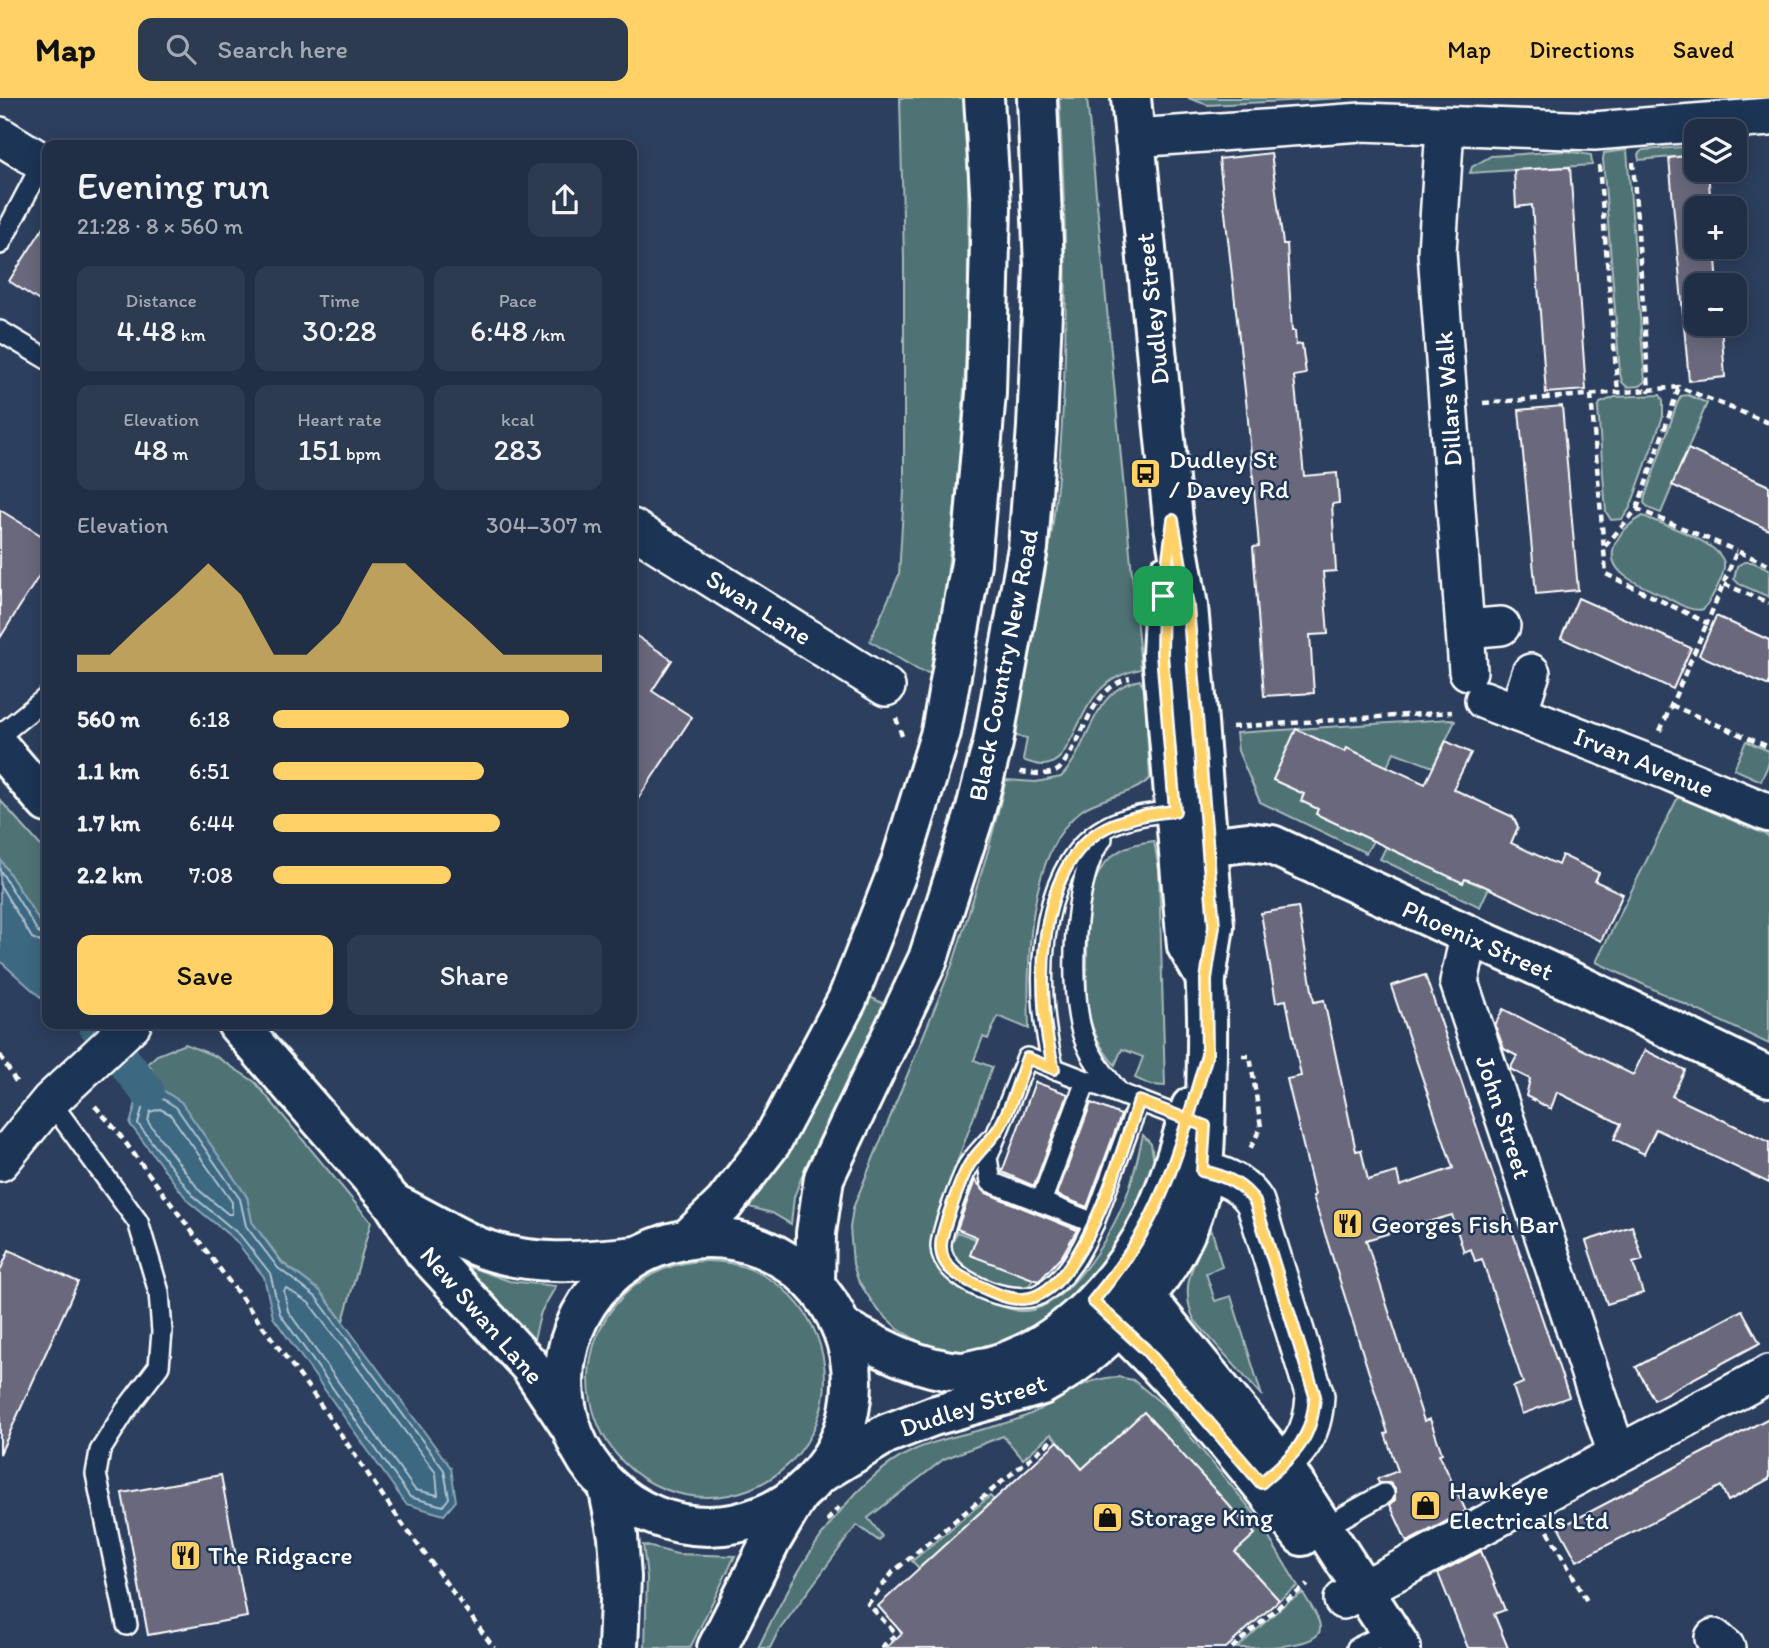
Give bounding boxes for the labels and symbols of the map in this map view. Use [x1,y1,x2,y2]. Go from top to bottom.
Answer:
street label: Dudley Street [1128,231,1176,387]
street label: Dillars Walk [1427,330,1469,468]
place label: Dudley St / Davey Rd [1169,443,1289,505]
bus stop icon: Dudley St / Davey Rd [1129,457,1163,491]
street label: Black Country New Road [961,526,1045,804]
street label: Swan Lane [700,562,818,652]
pin [1133,566,1193,626]
street label: Irvan Avenue [1569,719,1719,805]
street label: Phoenix Street [1397,892,1559,988]
street label: John Street [1469,1051,1539,1183]
restaurant icon: Georges Fish Bar [1331,1207,1365,1241]
place label: Georges Fish Bar [1371,1208,1559,1240]
street label: New Swan Lane [413,1239,551,1391]
street label: Dudley Street [895,1366,1051,1444]
place label: Hawkeye Electricals Ltd [1449,1474,1609,1536]
shop icon: Hawkeye Electricals Ltd [1409,1488,1443,1522]
shop icon: Storage King [1090,1500,1124,1534]
place label: Storage King [1130,1501,1274,1533]
restaurant icon: The Ridgacre [168,1538,202,1572]
place label: The Ridgacre [208,1539,353,1571]

